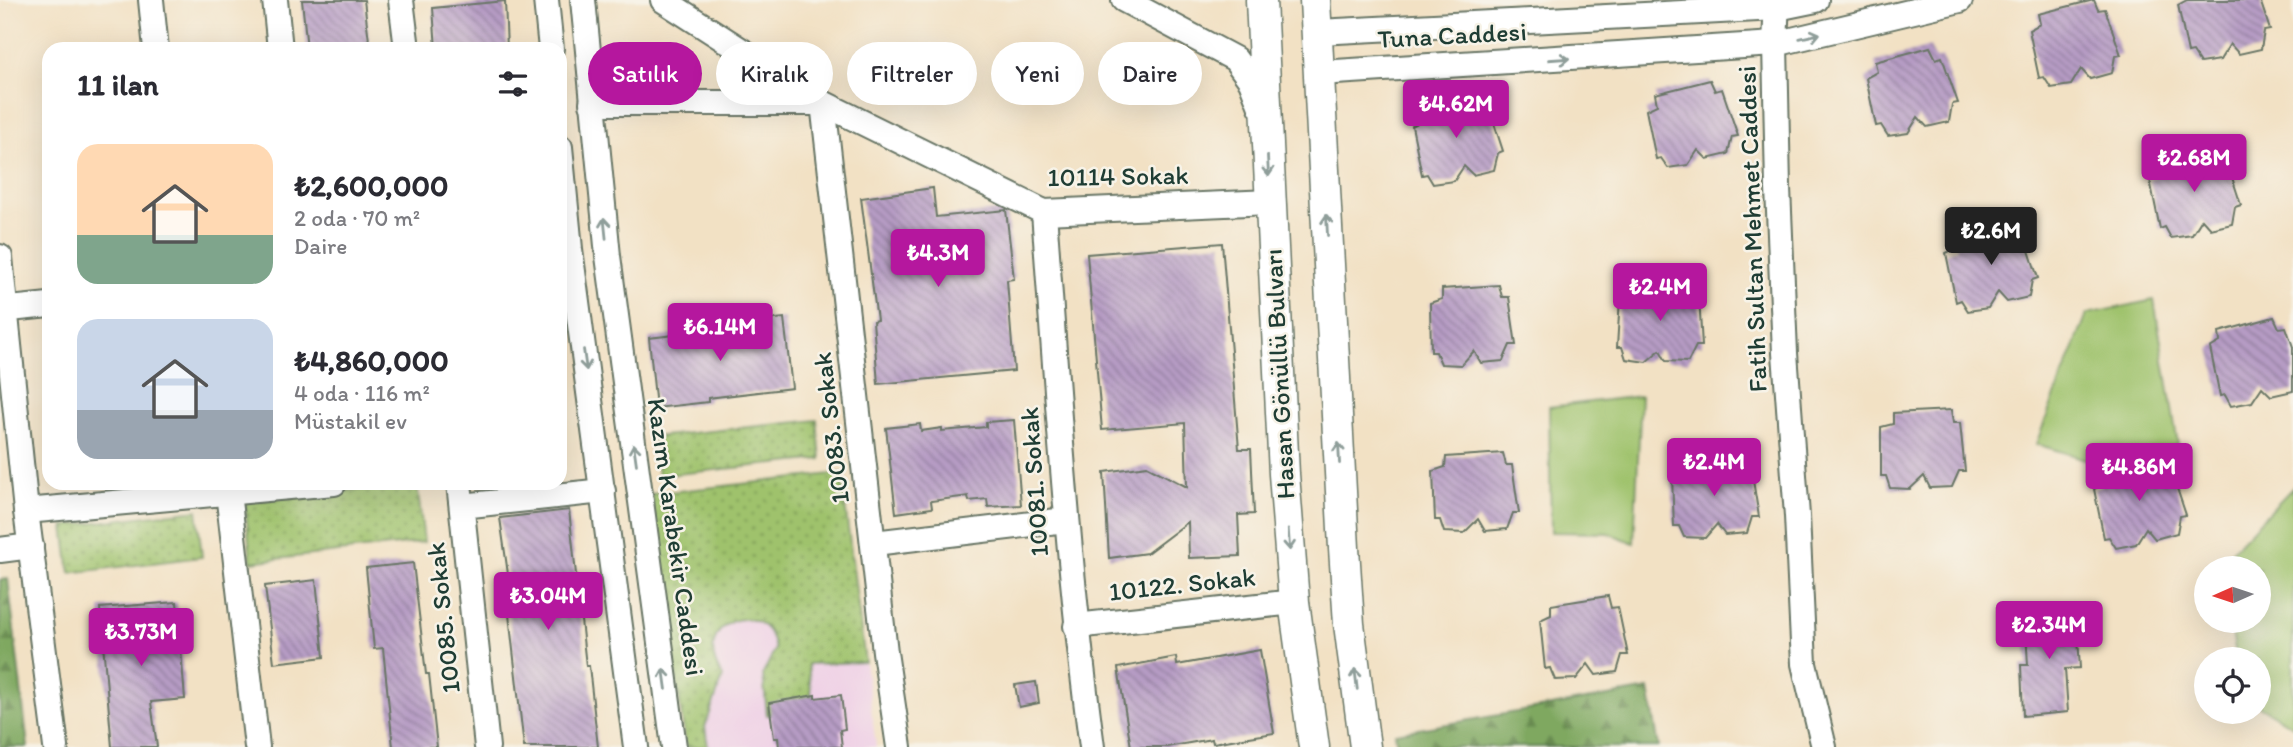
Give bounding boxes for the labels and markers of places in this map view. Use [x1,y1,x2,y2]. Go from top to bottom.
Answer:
pin: ₺4.62M [1399,80,1513,140]
pin: ₺2.68M [2137,134,2251,194]
pin: ₺2.6M [1942,208,2040,267]
pin: ₺4.3M [889,230,987,289]
pin: ₺2.4M [1611,264,1709,323]
pin: ₺6.14M [663,304,777,363]
pin: ₺2.4M [1665,438,1763,498]
pin: ₺4.86M [2082,444,2196,503]
pin: ₺3.04M [491,572,605,632]
pin: ₺2.34M [1992,602,2106,661]
pin: ₺3.73M [84,608,198,668]

